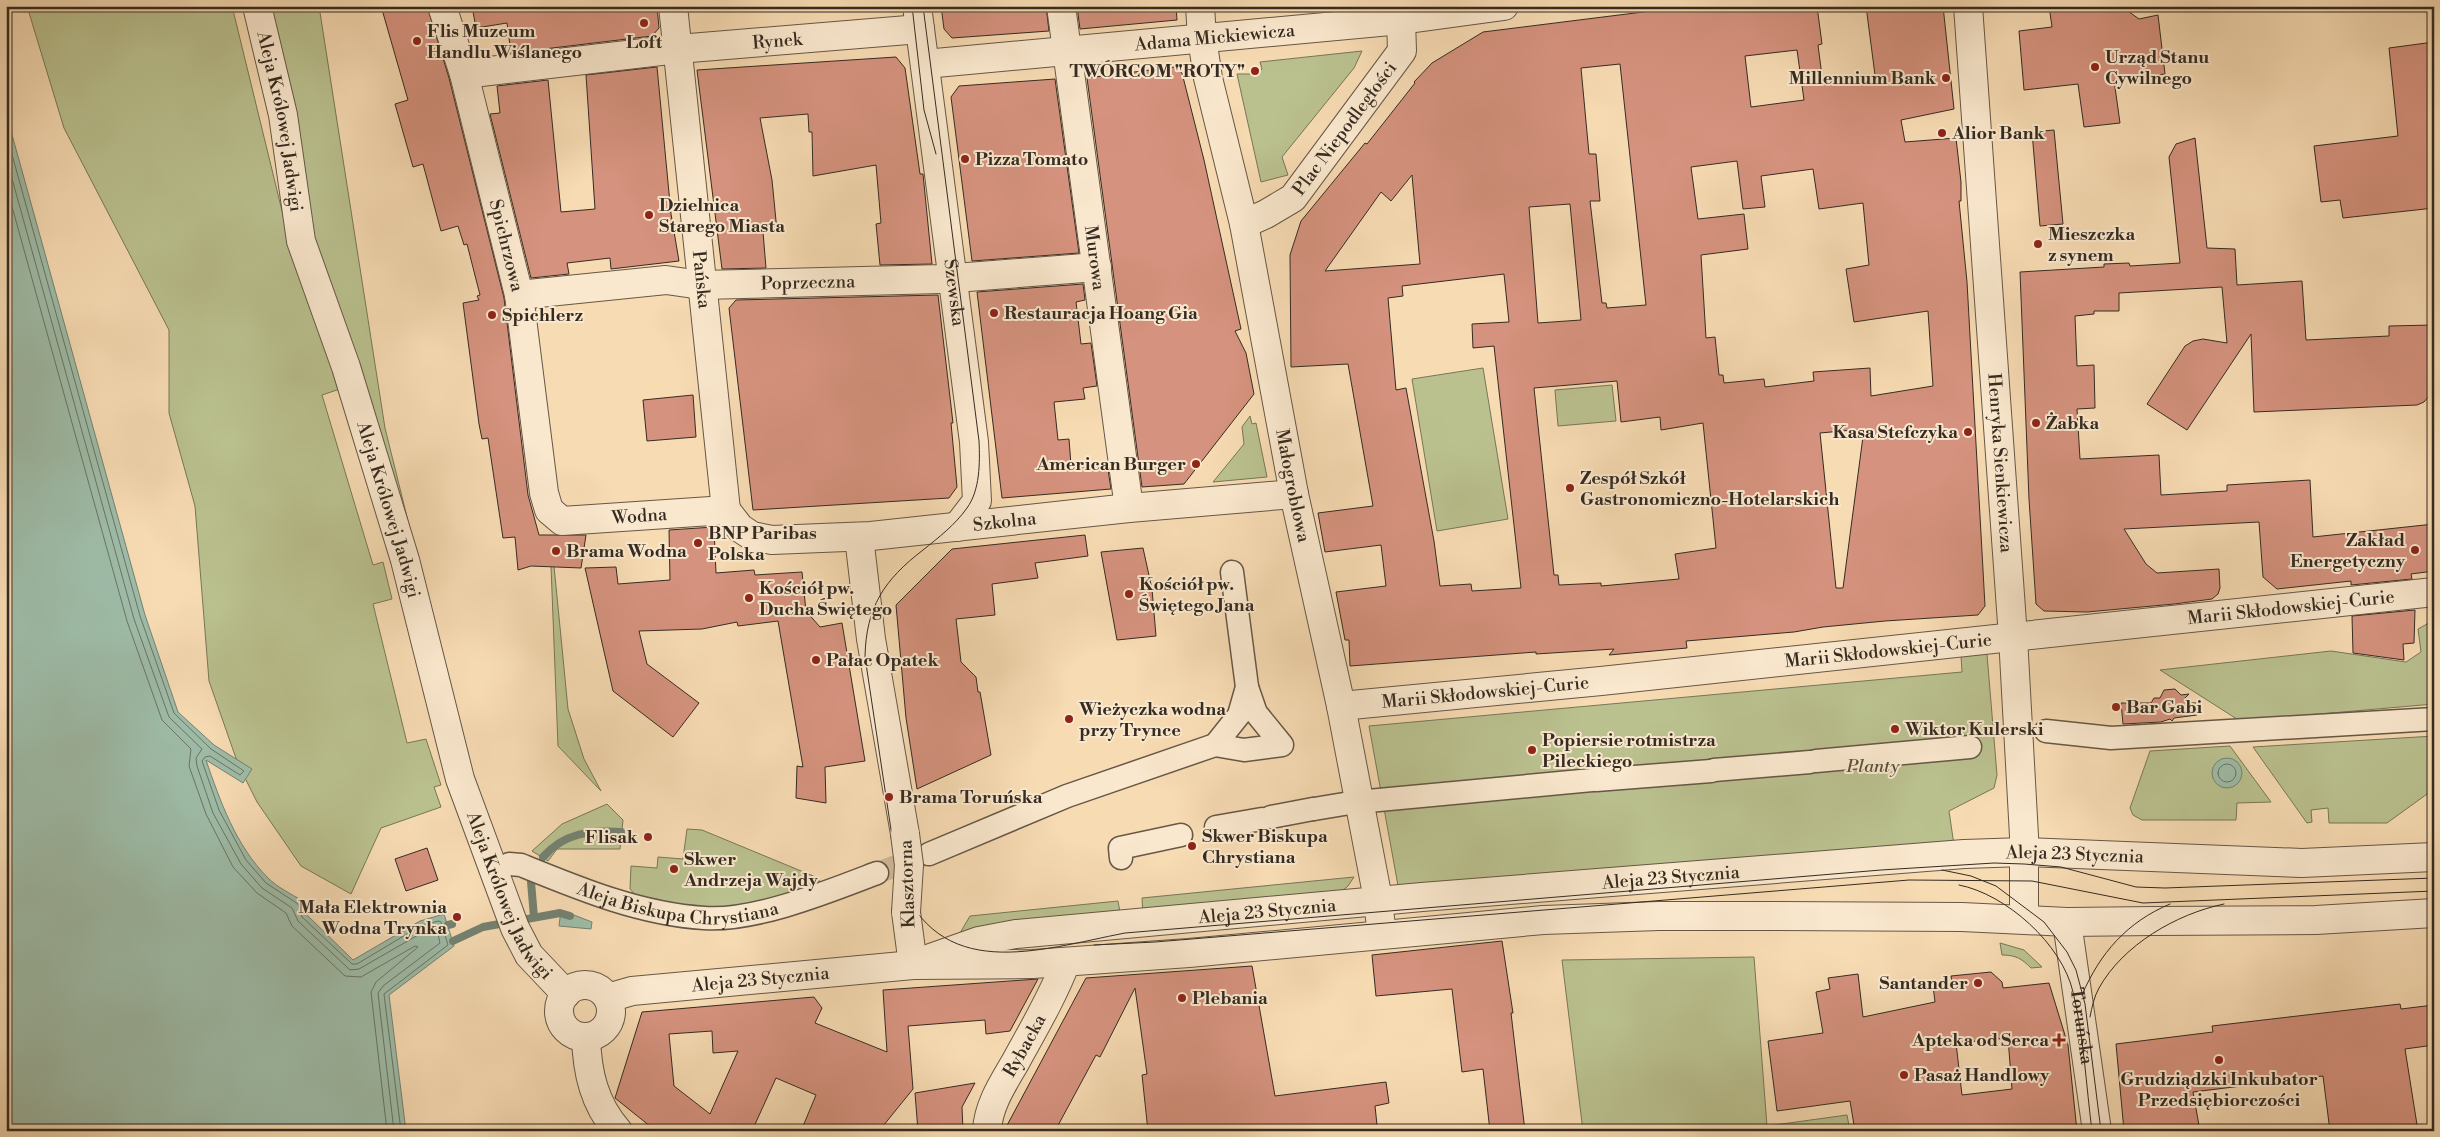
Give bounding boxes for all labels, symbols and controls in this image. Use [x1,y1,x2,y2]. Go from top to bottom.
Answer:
marker: Loft [638,17,650,29]
street label: Adama Mickiewicza [1133,19,1297,57]
place label: Flis Muzeum Handlu Wiślanego [427,20,582,64]
street label: Aleja Królowej Jadwigi [251,28,308,213]
street label: Rynek [751,28,805,55]
place label: Loft [626,31,663,54]
marker: Flis Muzeum Handlu Wiślanego [411,35,423,47]
place label: Urząd Stanu Cywilnego [2105,46,2209,90]
street label: Plac Niepodległości [1288,57,1402,200]
place label: TWÓRCOM "ROTY" [1069,60,1245,83]
marker: Urząd Stanu Cywilnego [2089,61,2101,73]
marker: TWÓRCOM "ROTY" [1249,65,1261,77]
place label: Millennium Bank [1788,67,1937,90]
marker: Millennium Bank [1940,72,1952,84]
place label: Alior Bank [1951,122,2045,145]
marker: Alior Bank [1936,127,1948,139]
place label: Pizza Tomato [975,148,1088,171]
marker: Pizza Tomato [959,153,971,165]
place label: Dzielnica Starego Miasta [659,194,785,238]
street label: Spichrzowa [484,197,529,295]
marker: Dzielnica Starego Miasta [643,209,655,221]
place label: Mieszczka z synem [2048,223,2136,267]
street label: Murowa [1079,224,1110,292]
marker: Mieszczka z synem [2032,238,2044,250]
street label: Pańska [687,249,716,311]
street label: Szewska [938,258,970,329]
street label: Poprzeczna [760,270,856,296]
place label: Restauracja Hoang Gia [1004,302,1198,325]
place label: Spichlerz [502,304,583,327]
marker: Restauracja Hoang Gia [988,307,1000,319]
marker: Spichlerz [486,309,498,321]
street label: Henryka Sienkiewicza [1982,372,2018,554]
place label: Żabka [2046,412,2100,435]
marker: Żabka [2030,417,2042,429]
street label: Aleja Królowej Jadwigi [351,418,425,601]
place label: Kasa Stefczyka [1832,421,1958,444]
marker: Kasa Stefczyka [1962,426,1974,438]
street label: Małogroblowa [1270,427,1316,545]
place label: American Burger [1035,453,1186,476]
marker: American Burger [1190,458,1202,470]
place label: Zespół Szkół Gastronomiczno-Hotelarskich [1580,467,1839,511]
marker: Zespół Szkół Gastronomiczno-Hotelarskich [1564,482,1576,494]
street label: Wodna [610,503,669,530]
street label: Szkolna [972,507,1038,537]
place label: BNP Paribas Polska [708,522,817,566]
place label: Zakład Energetyczny [2290,529,2406,573]
marker: BNP Paribas Polska [692,537,704,549]
place label: Brama Wodna [566,540,687,563]
marker: Zakład Energetyczny [2409,544,2421,556]
marker: Brama Wodna [550,545,562,557]
place label: Kościół pw. Świętego Jana [1139,573,1255,617]
place label: Kościół pw. Ducha Świętego [759,577,892,621]
street label: Marii Skłodowskiej-Curie [2186,585,2396,630]
marker: Kościół pw. Świętego Jana [1123,588,1135,600]
marker: Kościół pw. Ducha Świętego [743,592,755,604]
street label: Marii Skłodowskiej-Curie [1783,628,1993,673]
place label: Pałac Opatek [826,649,939,672]
marker: Pałac Opatek [810,654,822,666]
street label: Marii Skłodowskiej-Curie [1381,671,1590,714]
place label: Bar Gabi [2126,696,2203,719]
place label: Wieżyczka wodna przy Trynce [1078,698,1226,742]
marker: Bar Gabi [2110,701,2122,713]
marker: Wieżyczka wodna przy Trynce [1063,713,1075,725]
place label: Wiktor Kulerski [1904,718,2044,741]
marker: Wiktor Kulerski [1889,723,1901,735]
place label: Popiersie rotmistrza Pileckiego [1542,729,1716,773]
marker: Popiersie rotmistrza Pileckiego [1526,744,1538,756]
park label: Planty [1846,755,1900,778]
place label: Brama Toruńska [899,786,1043,809]
marker: Brama Toruńska [883,791,895,803]
street label: Aleja Królowej Jadwigi [461,808,557,985]
place label: Skwer Biskupa Chrystiana [1202,825,1328,869]
place label: Flisak [585,826,639,849]
marker: Flisak [642,831,654,843]
street label: Klasztorna [894,839,921,928]
marker: Skwer Biskupa Chrystiana [1186,840,1198,852]
street label: Aleja 23 Stycznia [2004,841,2145,869]
place label: Skwer Andrzeja Wajdy [683,848,819,892]
street label: Aleja 23 Stycznia [1600,861,1741,895]
marker: Skwer Andrzeja Wajdy [668,863,680,875]
street label: Aleja Biskupa Chrystiana [573,877,782,930]
street label: Aleja 23 Stycznia [1196,894,1338,929]
place label: Mała Elektrownia Wodna Trynka [298,896,447,940]
marker: Mała Elektrownia Wodna Trynka [451,911,463,923]
street label: Aleja 23 Stycznia [690,962,831,998]
place label: Santander [1879,972,1968,995]
marker: Santander [1972,977,1984,989]
street label: Toruńska [2065,986,2098,1067]
place label: Plebania [1192,987,1268,1010]
marker: Plebania [1176,992,1188,1004]
street label: Rybacka [998,1010,1052,1082]
place label: Apteka od Serca [1911,1029,2049,1052]
marker: Apteka od Serca [2053,1034,2065,1046]
marker: Grudziądzki Inkubator Przedsiębiorczości [2213,1054,2225,1066]
place label: Pasaż Handlowy [1914,1064,2050,1087]
place label: Grudziądzki Inkubator Przedsiębiorczości [2120,1068,2318,1112]
marker: Pasaż Handlowy [1898,1069,1910,1081]

